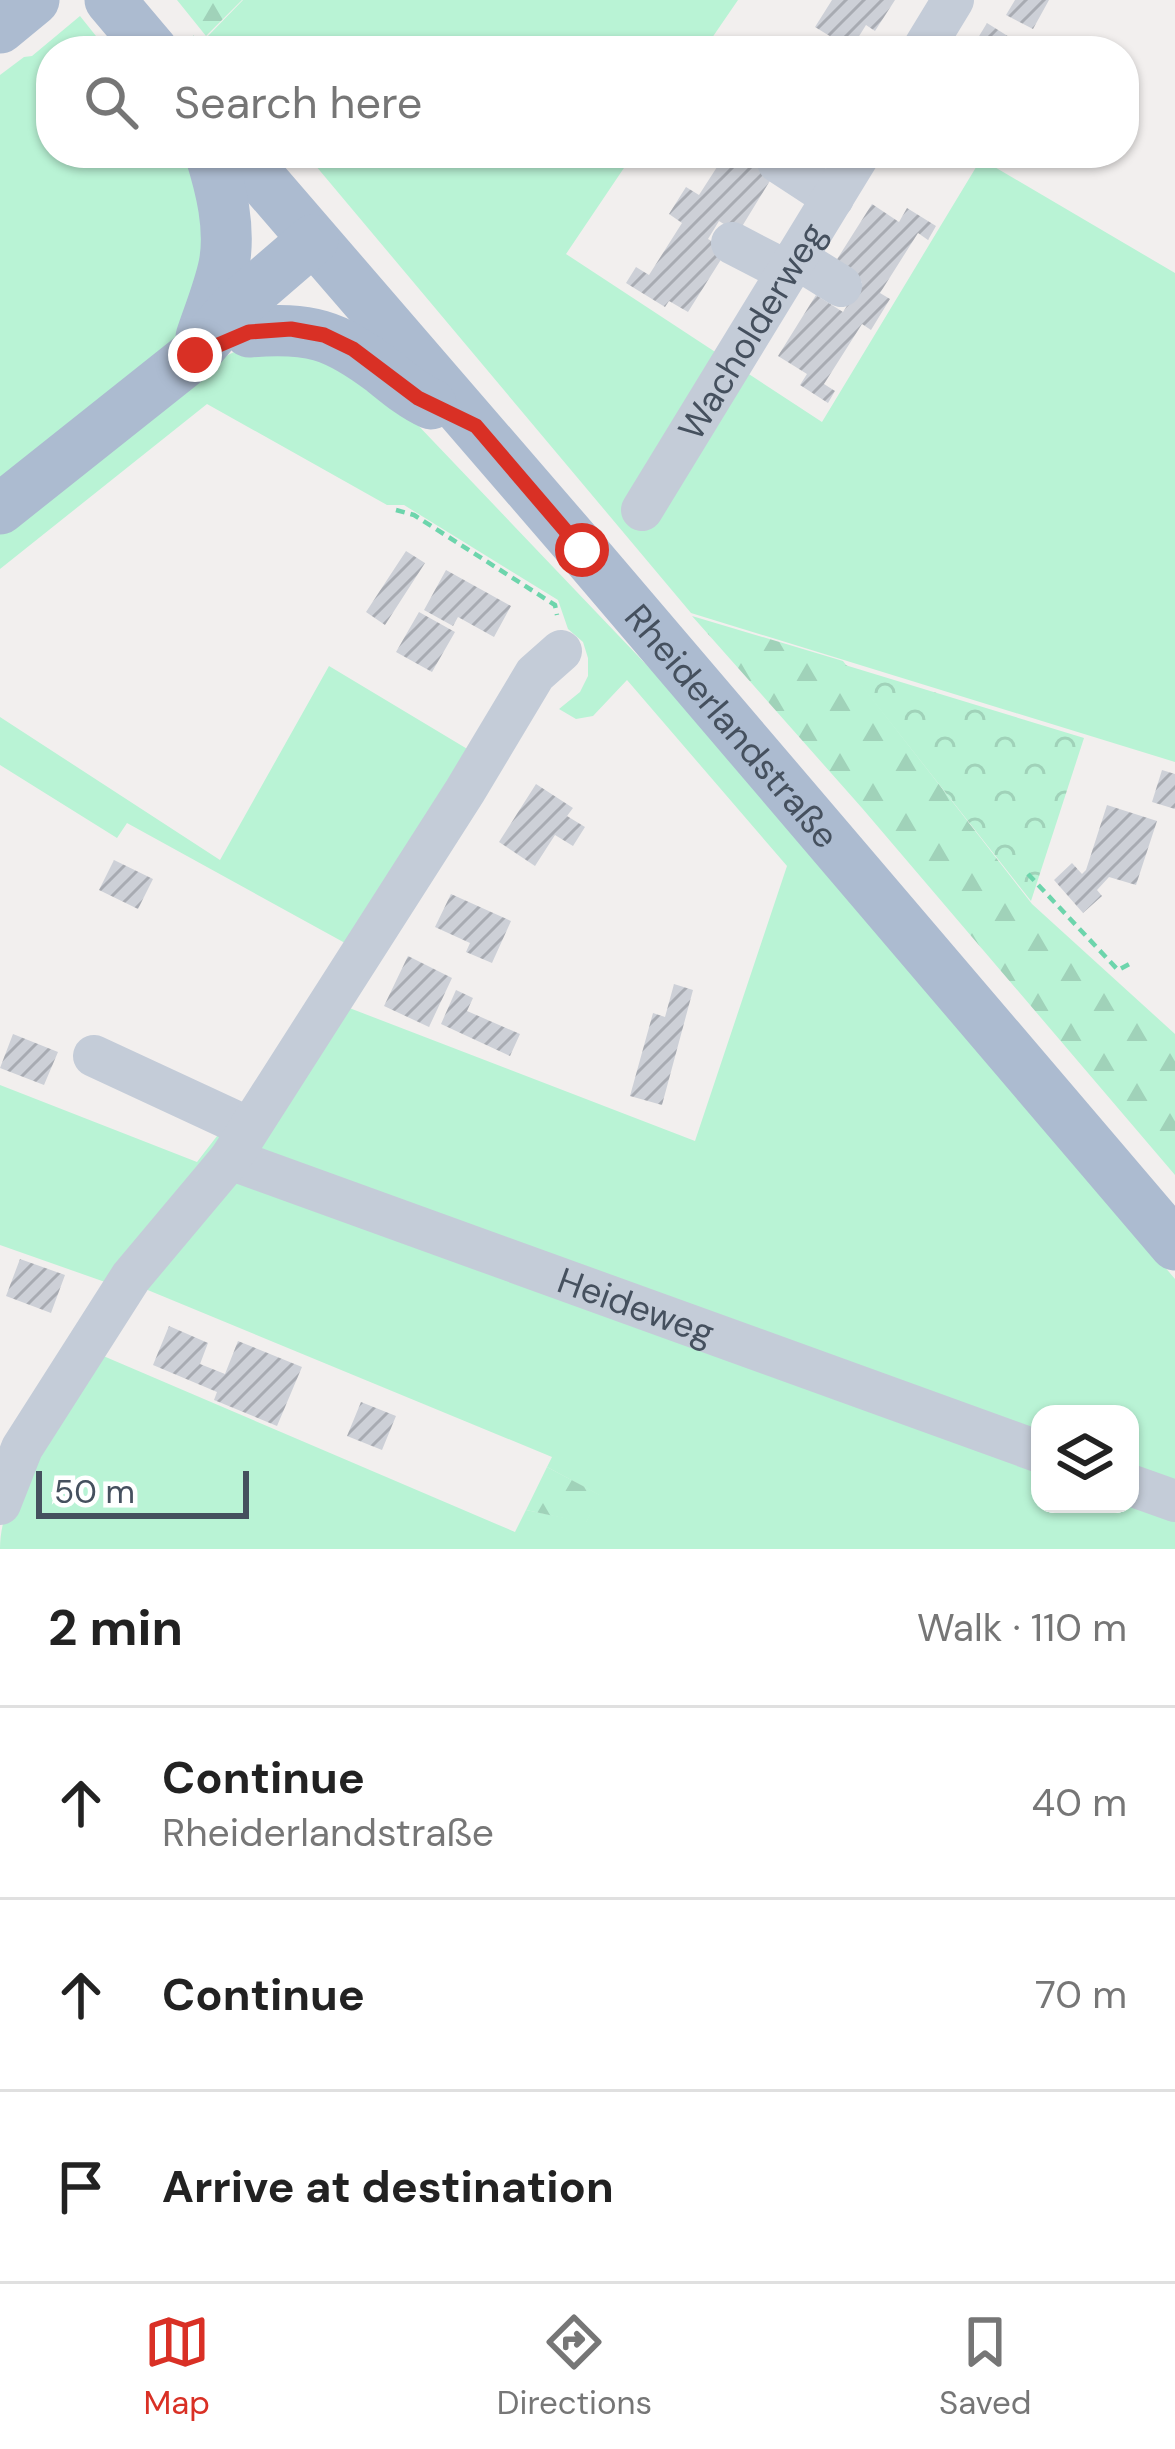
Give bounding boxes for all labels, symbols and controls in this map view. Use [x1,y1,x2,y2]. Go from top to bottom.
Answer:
search box [36,36,1139,168]
icon: search [78,69,144,135]
text: Search here [174,73,422,132]
street label: Wacholderweg [667,213,836,448]
route end [168,328,222,382]
route start [555,523,609,577]
street label: Rheiderlandstraße [615,594,850,858]
street label: Heideweg [552,1256,721,1356]
map controls [1031,1405,1139,1513]
button: layers [1031,1405,1139,1513]
scale bar [36,1465,249,1518]
text: 50 m [54,1470,135,1513]
text: 2 min [48,1594,183,1661]
text: Walk · 110 m [917,1602,1127,1653]
text: Continue [162,1748,365,1807]
icon: ahead [48,1770,114,1836]
text: 40 m [1032,1777,1127,1828]
text: Rheiderlandstraße [162,1807,494,1858]
icon: ahead [48,1962,114,2028]
text: Continue [162,1965,365,2024]
text: 70 m [1035,1969,1127,2020]
icon: arrive [48,2154,114,2220]
text: Arrive at destination [162,2157,614,2216]
tab: Map [143,2309,210,2424]
tab: Directions [497,2309,652,2424]
tab: Saved [939,2309,1032,2424]

